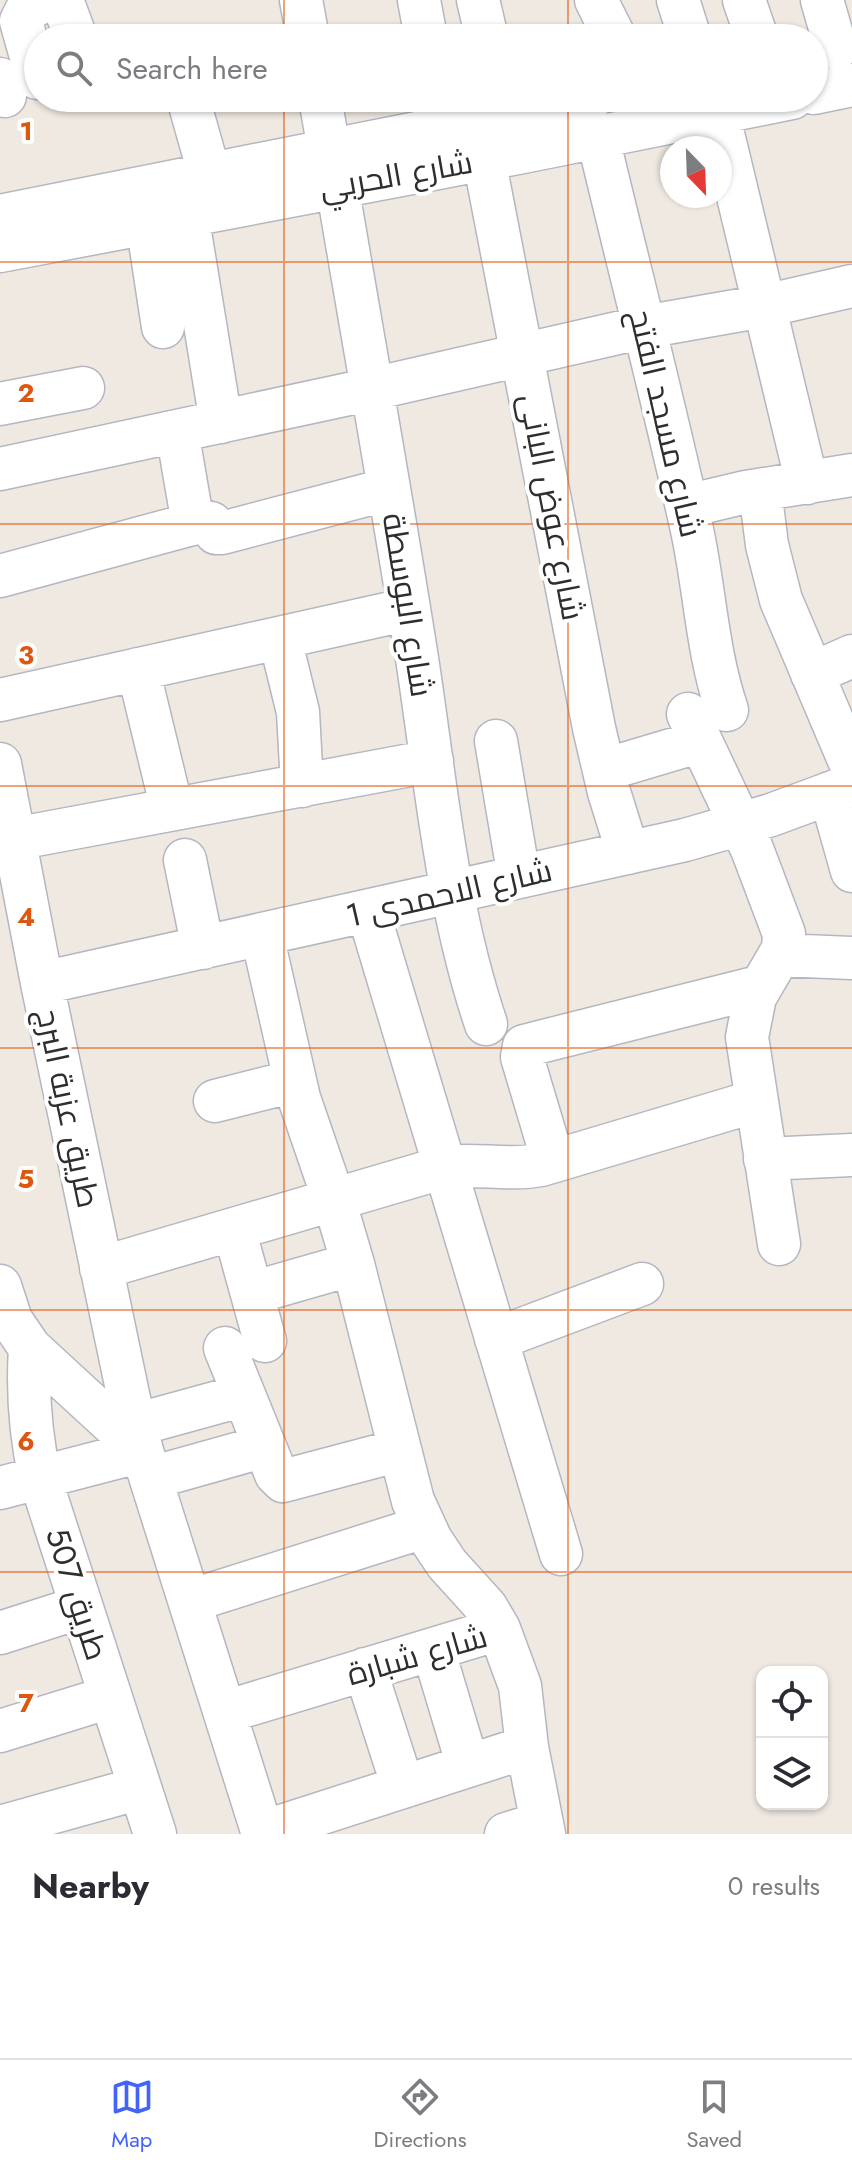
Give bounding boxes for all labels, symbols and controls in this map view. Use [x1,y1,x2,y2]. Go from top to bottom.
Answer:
search box [24,24,828,112]
icon: search [52,46,96,90]
text: Search here [116,47,268,90]
text: 1 [19,112,33,150]
north arrow [660,136,732,208]
street label: شارع الحربي [316,139,477,213]
street label: شارع مسجد الفتح [617,304,715,542]
text: 2 [17,374,35,412]
street label: شارع عوض البانى [507,390,597,624]
street label: شارع البوسطة [371,510,445,700]
text: 3 [18,636,34,674]
street label: شارع الاحمدى 1 [342,847,556,939]
text: 4 [17,898,35,936]
street label: طريق عزبة البرج [24,1004,112,1212]
text: 5 [18,1160,34,1198]
text: 6 [17,1422,35,1460]
street label: طريق 507 [34,1522,120,1666]
street label: شارع شبارة [341,1613,493,1697]
map controls [756,1666,828,1810]
button: locate [756,1666,828,1738]
text: 7 [18,1684,34,1722]
button: layers [756,1738,828,1810]
text: Nearby [32,1862,149,1911]
text: 0 results [728,1867,820,1905]
tab: Map [110,2075,154,2155]
tab: Directions [374,2075,467,2155]
tab: Saved [686,2075,742,2155]

